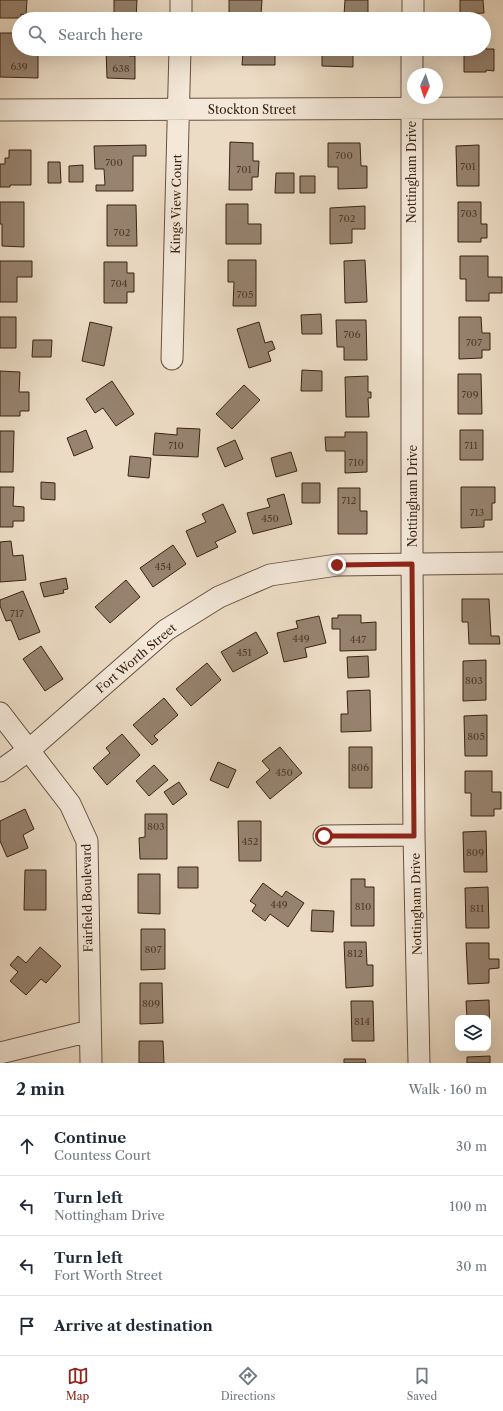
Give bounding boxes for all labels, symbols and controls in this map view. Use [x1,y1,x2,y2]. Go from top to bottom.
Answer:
search box [12,12,491,56]
icon: search [26,23,48,45]
text: Search here [58,25,143,44]
house number: 639 [10,60,28,73]
house number: 638 [112,62,130,75]
north arrow [407,68,443,104]
street label: Stockton Street [208,102,297,117]
street label: Nottingham Drive [404,121,419,223]
house number: 700 [335,149,353,162]
street label: Kings View Court [168,153,184,254]
house number: 700 [105,156,123,169]
house number: 701 [460,160,477,173]
house number: 701 [236,163,253,176]
house number: 703 [461,207,477,220]
house number: 702 [338,212,356,225]
house number: 702 [113,226,131,239]
house number: 704 [110,277,128,290]
house number: 705 [237,288,253,301]
house number: 706 [343,328,361,341]
house number: 707 [466,336,482,349]
house number: 709 [461,388,479,401]
house number: 710 [168,439,184,452]
house number: 711 [464,439,478,452]
street label: Nottingham Drive [405,445,420,547]
house number: 710 [348,456,364,469]
house number: 712 [342,494,357,507]
house number: 713 [470,506,484,519]
house number: 450 [261,512,279,525]
route end [328,556,346,574]
house number: 454 [155,560,172,573]
house number: 717 [10,607,24,620]
street label: Fort Worth Street [93,620,180,696]
house number: 449 [292,632,310,645]
house number: 447 [350,633,366,646]
house number: 451 [236,646,252,659]
house number: 803 [465,674,483,687]
house number: 805 [467,730,485,743]
house number: 806 [351,761,369,774]
house number: 450 [275,766,293,779]
house number: 803 [147,820,165,833]
route start [315,827,333,845]
house number: 452 [242,835,259,848]
street label: Fairfield Boulevard [79,843,95,952]
house number: 809 [466,846,484,859]
street label: Nottingham Drive [408,852,424,955]
house number: 449 [270,898,288,911]
house number: 810 [355,900,371,913]
house number: 811 [470,902,485,915]
house number: 807 [144,943,162,956]
house number: 812 [347,947,363,960]
house number: 809 [142,997,160,1010]
house number: 814 [354,1015,370,1028]
map controls [455,1015,491,1051]
button: layers [455,1015,491,1051]
text: 2 min [16,1079,65,1099]
text: Walk · 160 m [408,1081,487,1097]
text: Continue [54,1128,126,1147]
icon: ahead [16,1135,38,1157]
text: 30 m [456,1138,487,1154]
text: Countess Court [54,1147,151,1163]
text: Turn left [54,1188,123,1207]
icon: left [16,1195,38,1217]
text: 100 m [449,1198,487,1214]
text: Nottingham Drive [54,1207,165,1223]
text: Turn left [54,1248,123,1267]
icon: left [16,1255,38,1277]
text: 30 m [456,1258,487,1274]
text: Fort Worth Street [54,1267,163,1283]
icon: arrive [16,1315,38,1337]
text: Arrive at destination [54,1316,213,1335]
tab: Map [66,1365,89,1403]
tab: Directions [221,1365,275,1403]
tab: Saved [407,1365,437,1403]

